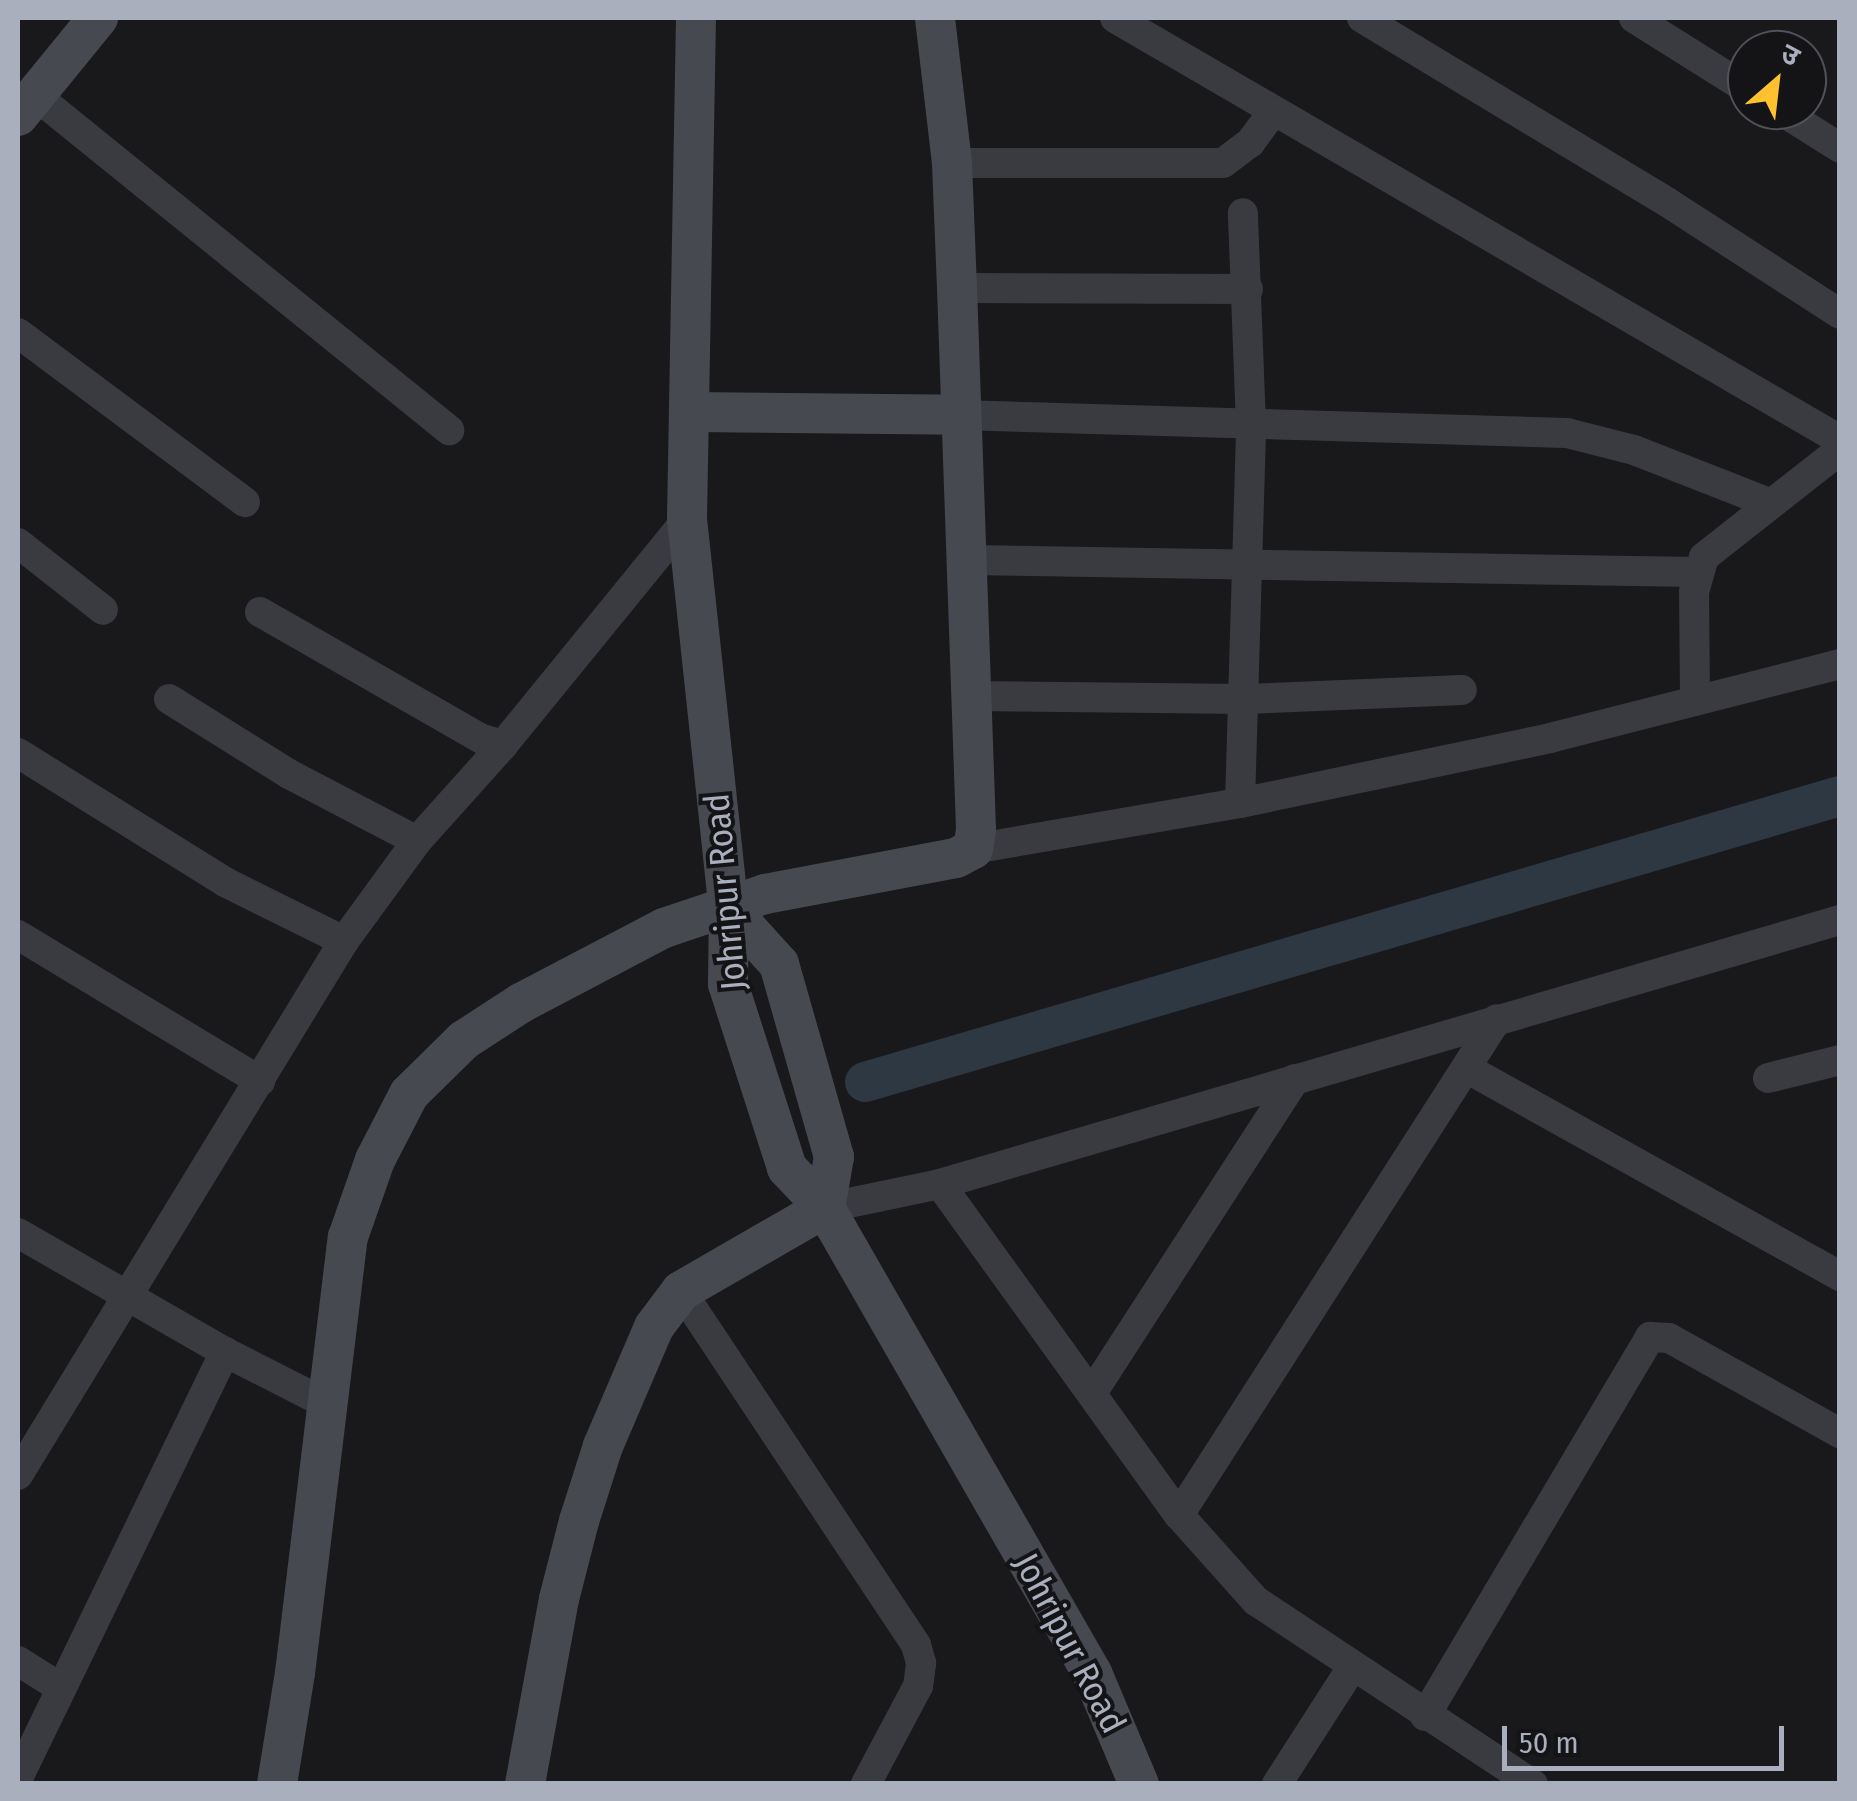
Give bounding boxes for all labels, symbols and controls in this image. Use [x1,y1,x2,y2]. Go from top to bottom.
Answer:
north arrow [1727,30,1827,130]
text: उ [1775,36,1805,73]
street label: Johripur Road [695,792,755,992]
street label: Johripur Road [1005,1546,1135,1740]
scale bar [1507,1706,1790,1768]
text: 50 m [1519,1725,1579,1761]

